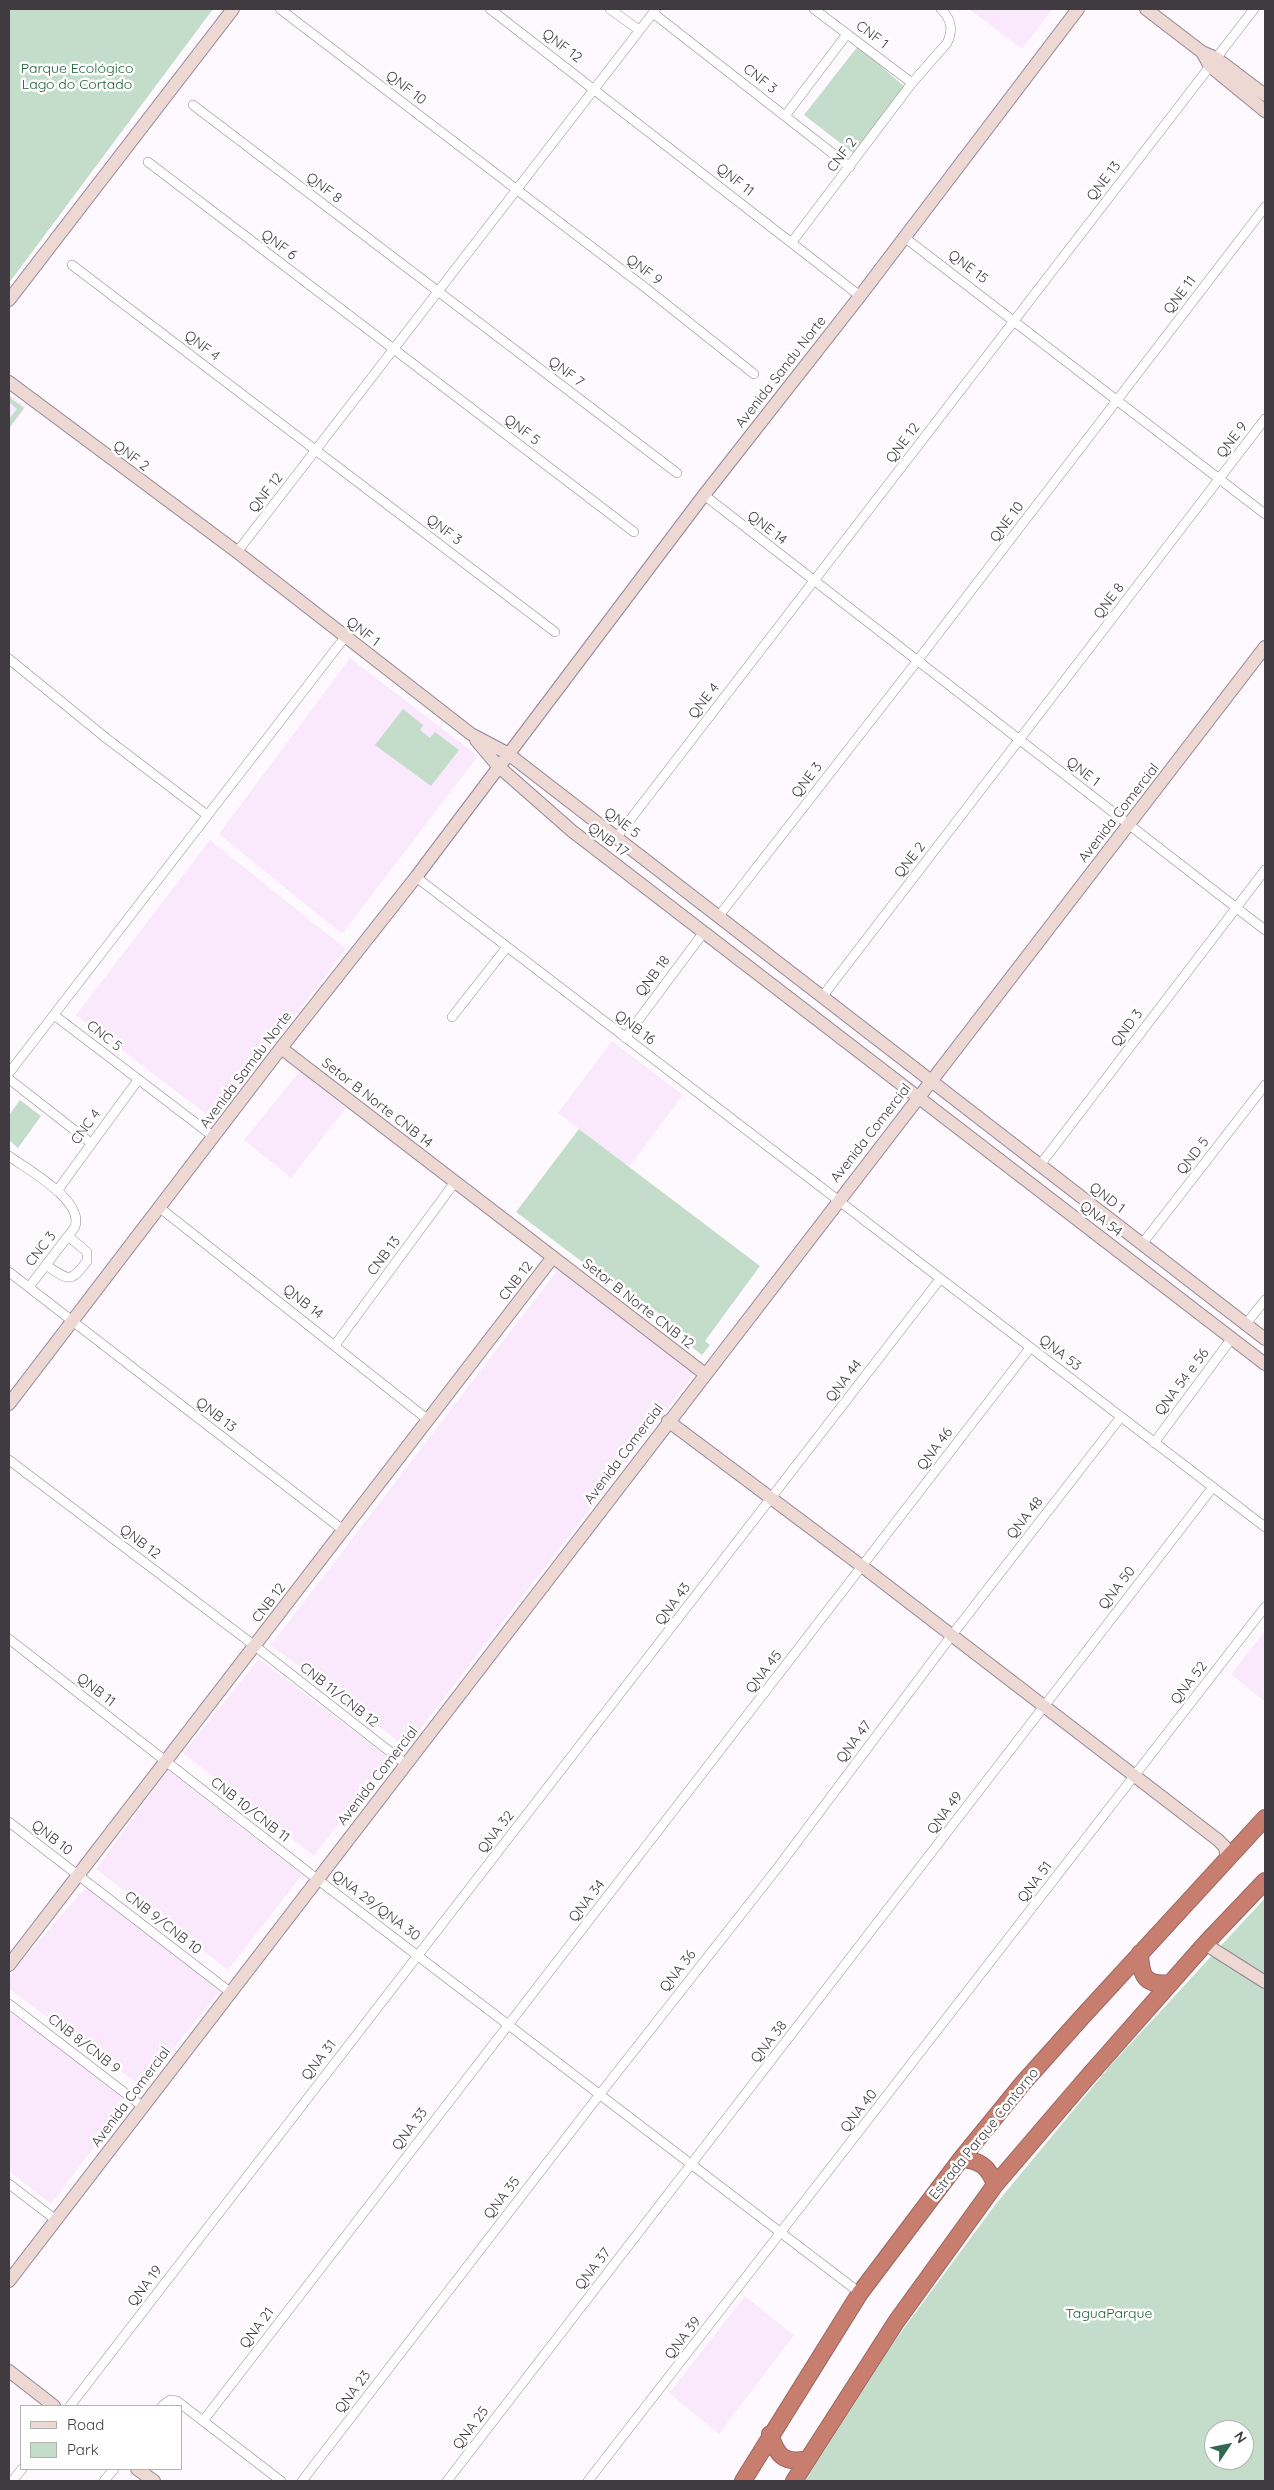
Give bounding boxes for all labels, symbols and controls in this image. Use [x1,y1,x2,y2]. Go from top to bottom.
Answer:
street label: CNF 1 [852,17,892,53]
street label: QNF 12 [539,26,585,66]
park label: Parque Ecológico Lago do Cortado [21,61,133,94]
street label: CNF 3 [740,61,780,97]
street label: QNF 10 [382,67,430,109]
street label: CNF 2 [824,134,860,176]
street label: QNE 13 [1083,158,1125,204]
street label: QNF 11 [713,160,757,200]
street label: QNF 8 [303,169,345,207]
street label: QNF 6 [258,226,300,264]
street label: QNE 15 [945,247,991,287]
street label: QNF 9 [623,251,665,289]
street label: QNE 11 [1160,273,1200,317]
street label: Avenida Sandu Norte [732,313,830,431]
street label: QNF 4 [181,327,223,365]
street label: QNF 7 [545,353,587,391]
street label: QNF 5 [501,411,543,449]
street label: QNE 9 [1213,419,1251,461]
street label: QNE 12 [883,420,923,466]
street label: QNF 2 [110,437,152,475]
street label: QNF 12 [245,470,287,516]
street label: QNE 10 [986,498,1028,546]
street label: QNE 14 [744,507,790,549]
street label: QNF 3 [423,511,465,549]
street label: QNE 8 [1090,580,1128,622]
street label: QNF 1 [343,614,383,650]
street label: QNE 4 [685,680,723,722]
street label: QNE 1 [1063,754,1103,790]
street label: QNE 3 [788,759,826,801]
street label: Avenida Comercial [1075,760,1163,866]
street label: QNE 5 [601,804,643,842]
street label: QNB 17 [584,819,632,861]
street label: QNE 2 [891,839,929,881]
street label: QNB 18 [632,952,674,1000]
street label: QND 3 [1108,1006,1146,1050]
street label: QNB 16 [611,1007,659,1049]
street label: Avenida Samdu Norte [197,1008,295,1132]
street label: CNC 5 [83,1017,125,1055]
street label: Setor B Norte CNB 14 [318,1054,436,1152]
street label: Avenida Comercial [827,1080,915,1186]
street label: CNC 4 [68,1106,104,1148]
street label: QND 5 [1173,1134,1213,1178]
street label: QND 1 [1086,1179,1128,1217]
street label: QNA 54 [1076,1198,1126,1240]
street label: CNC 3 [22,1228,60,1270]
street label: CNB 13 [364,1233,404,1279]
street label: Setor B Norte CNB 12 [579,1255,697,1353]
street label: CNB 12 [495,1258,537,1304]
street label: QNB 14 [280,1281,326,1323]
street label: QNA 53 [1036,1331,1084,1375]
street label: QNA 54 e 56 [1151,1345,1213,1419]
street label: QNA 44 [822,1357,866,1405]
street label: QNB 13 [193,1394,239,1436]
street label: Avenida Comercial [581,1401,667,1507]
street label: QNA 46 [914,1424,956,1474]
street label: QNA 48 [1003,1494,1047,1542]
street label: QNB 12 [116,1521,164,1563]
street label: QNA 50 [1095,1563,1139,1613]
street label: CNB 12 [249,1580,289,1626]
street label: QNA 43 [652,1580,694,1628]
street label: QNA 45 [742,1648,786,1696]
street label: QNA 52 [1167,1658,1211,1708]
street label: CNB 11/CNB 12 [296,1659,382,1731]
street label: QNB 11 [73,1670,119,1710]
street label: QNA 47 [833,1718,875,1766]
street label: Avenida Comercial [334,1723,422,1829]
street label: CNB 10/CNB 11 [207,1774,293,1846]
street label: QNA 49 [924,1788,966,1838]
street label: QNA 32 [474,1808,518,1856]
street label: QNB 10 [28,1817,76,1859]
street label: QNA 51 [1014,1858,1056,1906]
street label: QNA 29/QNA 30 [328,1867,424,1945]
street label: QNA 34 [565,1877,609,1925]
street label: CNB 9/CNB 10 [121,1888,205,1958]
street label: QNA 36 [656,1947,700,1995]
street label: CNB 8/CNB 9 [44,2011,124,2077]
street label: QNA 38 [747,2018,791,2066]
street label: QNA 31 [298,2037,340,2083]
street label: Avenida Comercial [88,2044,174,2150]
street label: Estrada Parque Contorno [926,2065,1042,2203]
street label: QNA 40 [837,2086,881,2136]
street label: QNA 33 [389,2105,431,2153]
street label: QNA 35 [480,2174,524,2222]
street label: QNA 37 [571,2245,615,2293]
street label: QNA 19 [124,2262,166,2310]
street label: QNA 21 [236,2304,278,2352]
park label: TaguaParque [1066,2306,1152,2322]
street label: QNA 39 [661,2313,705,2363]
street label: QNA 23 [332,2367,374,2417]
street label: QNA 25 [449,2403,493,2453]
legend [20,2405,182,2470]
text: Road [67,2415,104,2434]
north arrow [1204,2420,1254,2470]
text: N [1230,2428,1251,2446]
text: Park [67,2440,99,2459]

